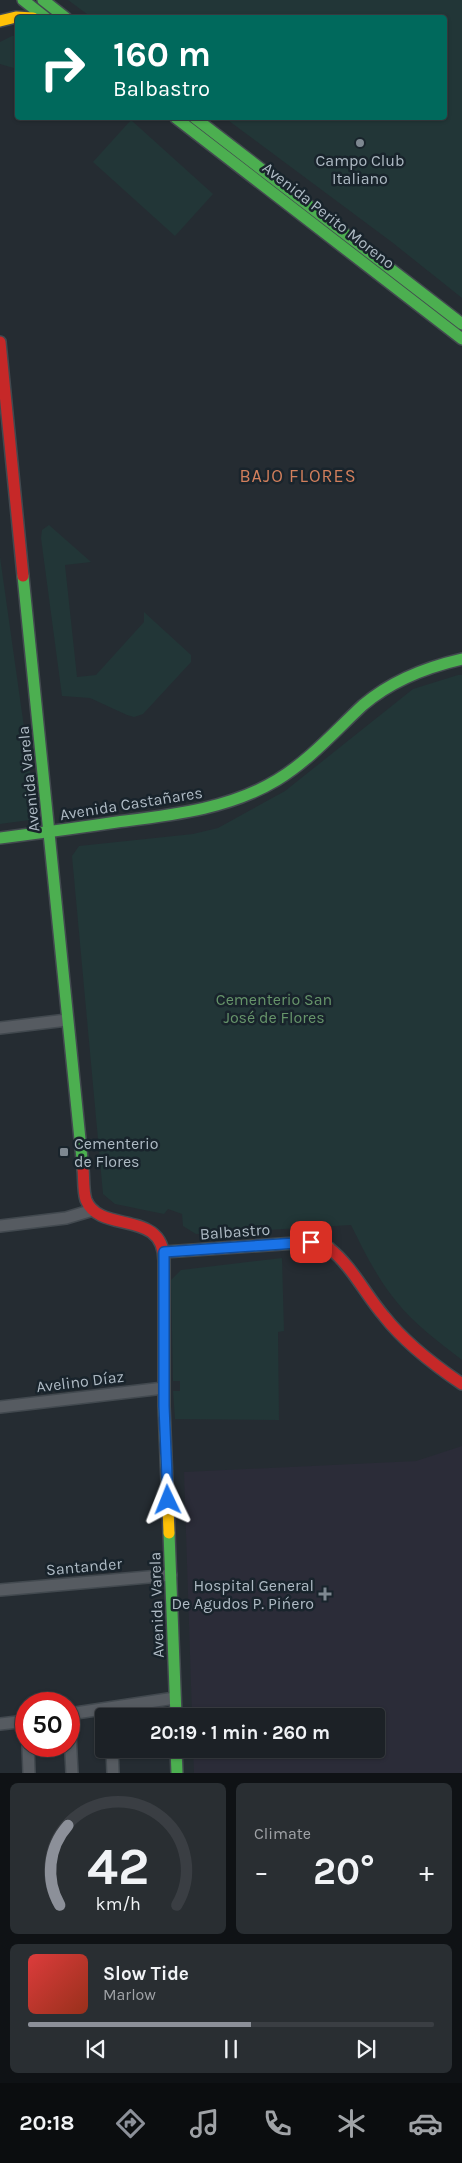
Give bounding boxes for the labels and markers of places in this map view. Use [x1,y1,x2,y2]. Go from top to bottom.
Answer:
marker: Campo Club Italiano [354,137,366,149]
place label: Campo Club Italiano [316,151,404,188]
place label: Cementerio de Flores [74,1134,158,1171]
marker: Cementerio de Flores [58,1146,70,1158]
pin [290,1221,332,1263]
place label: Hospital General De Agudos P. Pińero [172,1576,314,1613]
marker: Hospital General De Agudos P. Pińero [318,1587,332,1601]

